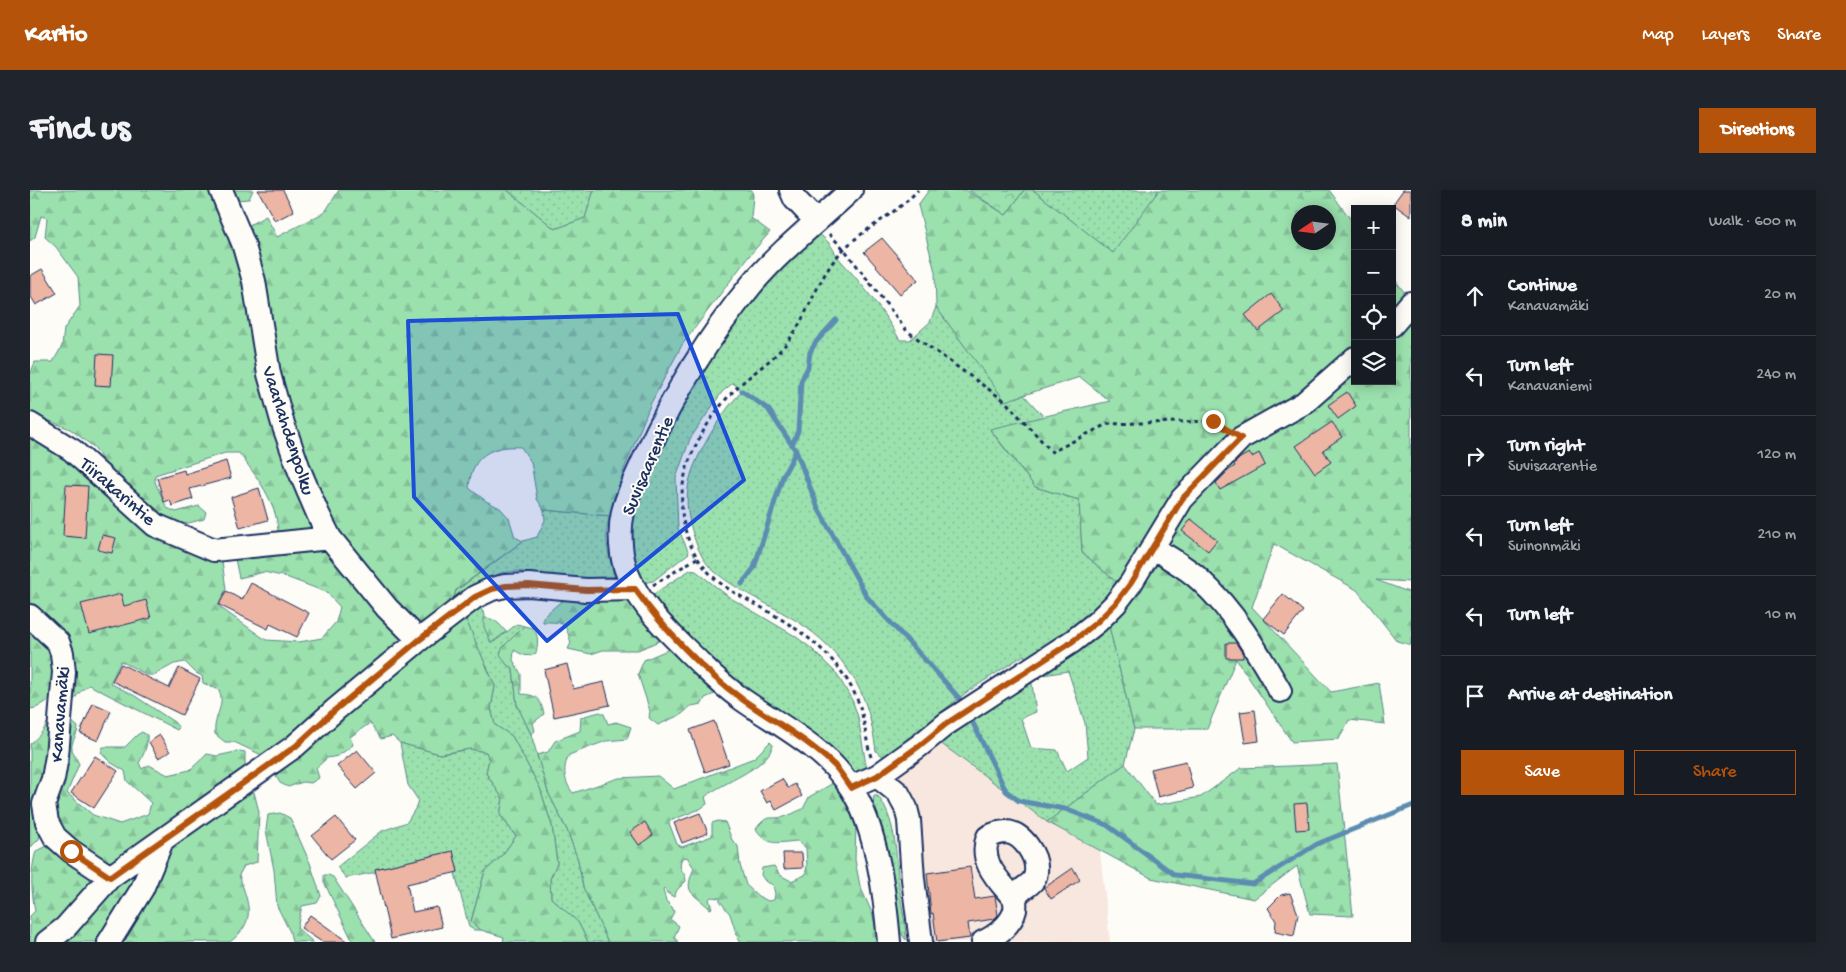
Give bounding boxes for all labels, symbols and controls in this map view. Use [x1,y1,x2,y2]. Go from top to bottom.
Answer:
text: Kartio [25,21,88,50]
text: Map [1642,25,1674,46]
text: Layers [1702,25,1749,46]
text: Share [1777,25,1821,46]
button: Directions [1699,108,1816,153]
text: Find us [30,110,130,151]
north arrow [1291,205,1336,250]
map controls [1351,205,1396,385]
button: + [1351,205,1396,250]
text: 8 min [1461,210,1507,235]
text: Walk · 600 m [1709,213,1796,232]
button: − [1351,250,1396,295]
text: Continue [1508,275,1577,298]
icon: ahead [1461,282,1489,310]
text: 20 m [1764,286,1796,305]
button: locate [1351,295,1396,340]
text: Kanavamäki [1508,298,1589,317]
button: layers [1351,340,1396,385]
text: Turn left [1508,355,1572,378]
icon: left [1461,362,1489,390]
street label: Vaarlahdenpolku [255,363,318,498]
text: 240 m [1756,366,1796,385]
text: Kanavaniemi [1508,378,1592,397]
route end [1202,410,1225,433]
street label: Suvisaarentie [618,413,681,519]
text: Turn right [1508,435,1584,458]
icon: right [1461,442,1489,470]
text: 120 m [1757,446,1796,465]
street label: Tiirakarintie [73,453,160,532]
text: Suvisaarentie [1508,458,1597,477]
text: Turn left [1508,515,1572,538]
icon: left [1461,522,1489,550]
text: 210 m [1757,526,1796,545]
text: Suinonmäki [1508,538,1581,557]
icon: left [1461,602,1489,630]
text: Turn left [1508,604,1572,627]
text: 10 m [1765,606,1796,625]
street label: Kanavamäki [47,665,76,763]
icon: arrive [1461,682,1489,710]
text: Arrive at destination [1508,684,1672,707]
button: Save [1461,750,1624,795]
button: Share [1634,750,1796,795]
route start [60,840,83,863]

